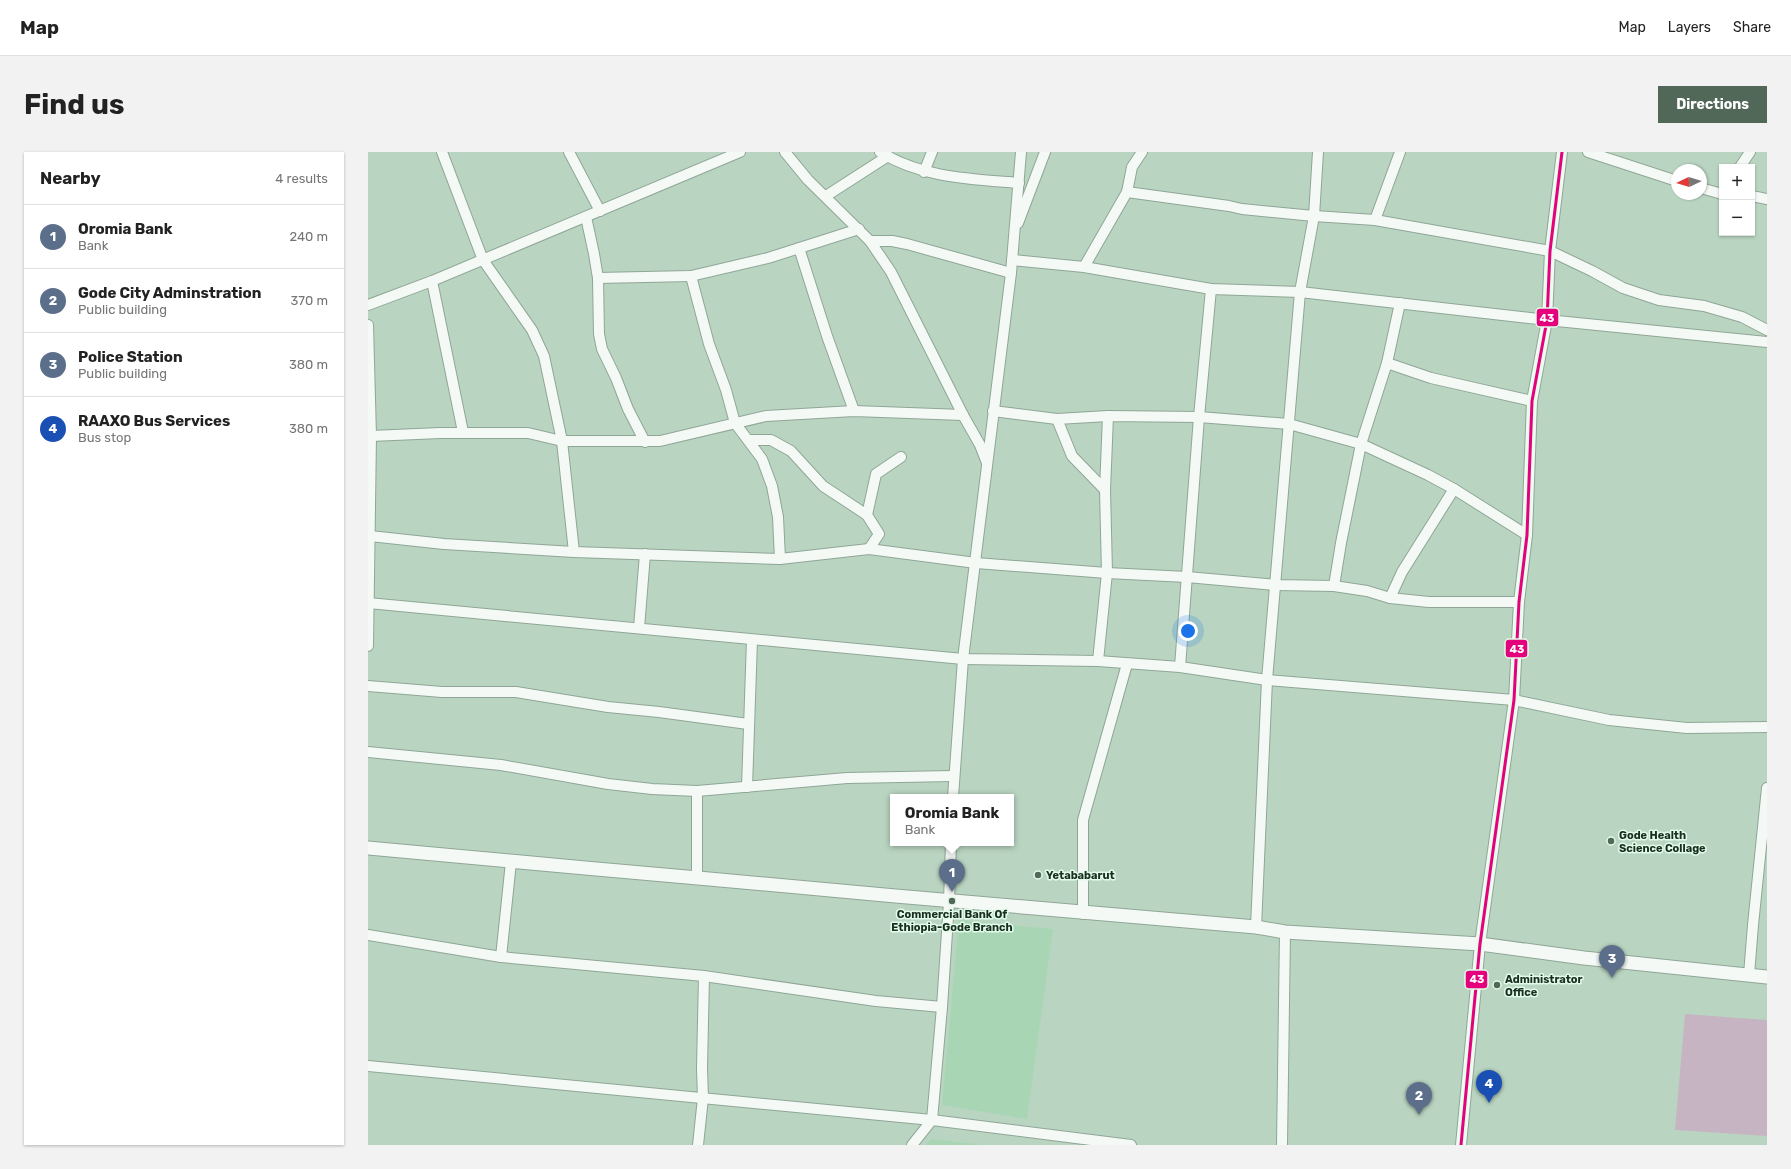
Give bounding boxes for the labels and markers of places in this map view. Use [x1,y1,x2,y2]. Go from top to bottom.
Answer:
place label: Gode Health Science Collage [1619,829,1706,855]
marker: Gode Health Science Collage [1606,836,1616,846]
pin: 1 [939,859,965,892]
place label: Yetababarut [1046,869,1115,882]
marker: Yetababarut [1033,870,1043,880]
marker: Commercial Bank Of Ethiopia-Gode Branch [947,896,957,906]
place label: Commercial Bank Of Ethiopia-Gode Branch [891,908,1013,934]
pin: 3 [1599,945,1625,978]
place label: Administrator Office [1505,973,1583,999]
marker: Administrator Office [1492,980,1502,990]
pin: 4 [1476,1070,1502,1103]
pin: 2 [1406,1082,1432,1115]

